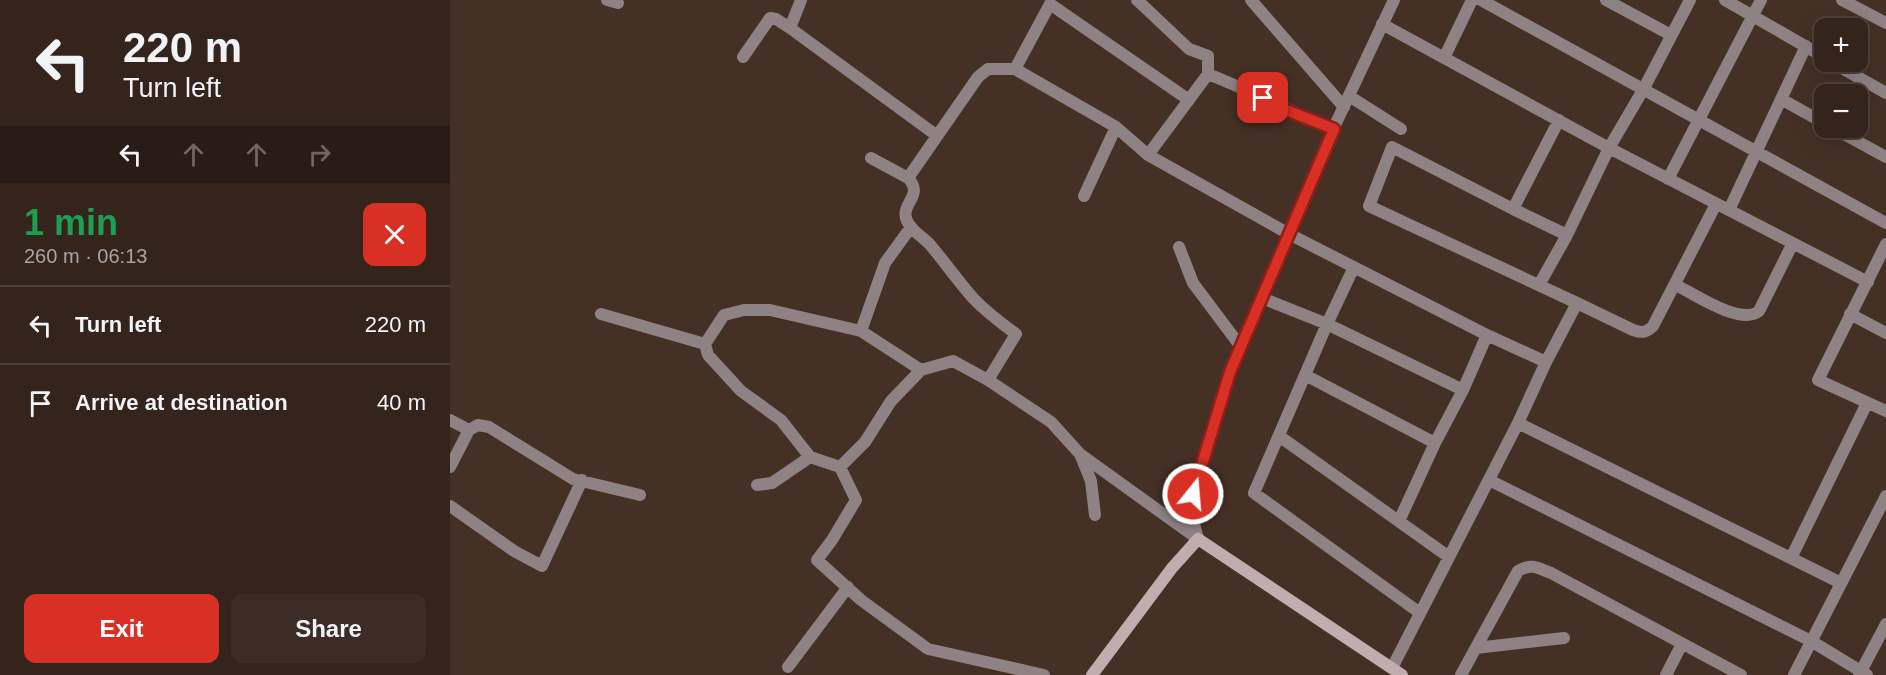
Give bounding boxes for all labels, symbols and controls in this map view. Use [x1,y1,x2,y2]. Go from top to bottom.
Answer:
map controls [1814,18,1868,138]
button: + [1814,18,1868,72]
icon: left [24,24,102,102]
text: 220 m [123,24,242,71]
pin [1237,72,1288,123]
text: Turn left [123,73,221,103]
icon: arrive [1246,81,1279,114]
button: − [1814,84,1868,138]
icon: left [114,138,147,171]
icon: ahead [177,138,210,171]
icon: ahead [240,138,273,171]
icon: right [303,138,336,171]
text: 1 min [24,202,118,243]
button: close [363,203,426,266]
text: 260 m · 06:13 [24,245,147,267]
icon: left [24,309,57,342]
text: Turn left [75,312,161,337]
text: 220 m [365,312,426,337]
icon: arrive [24,387,57,420]
text: Arrive at destination [75,390,288,415]
text: 40 m [377,390,426,415]
position arrow [1161,462,1225,526]
button: Exit [24,594,219,663]
button: Share [231,594,426,663]

